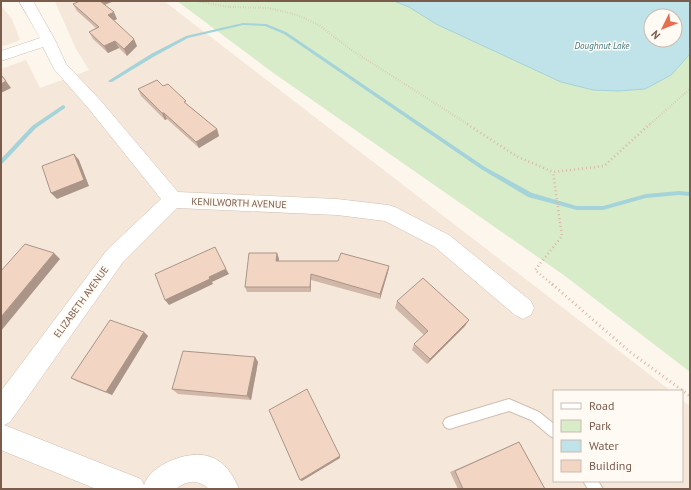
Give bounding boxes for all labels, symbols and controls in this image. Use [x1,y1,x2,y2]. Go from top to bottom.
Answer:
north arrow [643,8,683,48]
text: N [648,27,663,42]
water label: Doughnut Lake [575,40,630,51]
street label: KENILWORTH AVENUE [191,195,287,211]
street label: ELIZABETH AVENUE [51,264,111,340]
legend [553,390,683,482]
text: Road [589,398,614,413]
text: Park [589,418,611,433]
text: Water [589,438,619,453]
text: Building [589,458,632,473]

